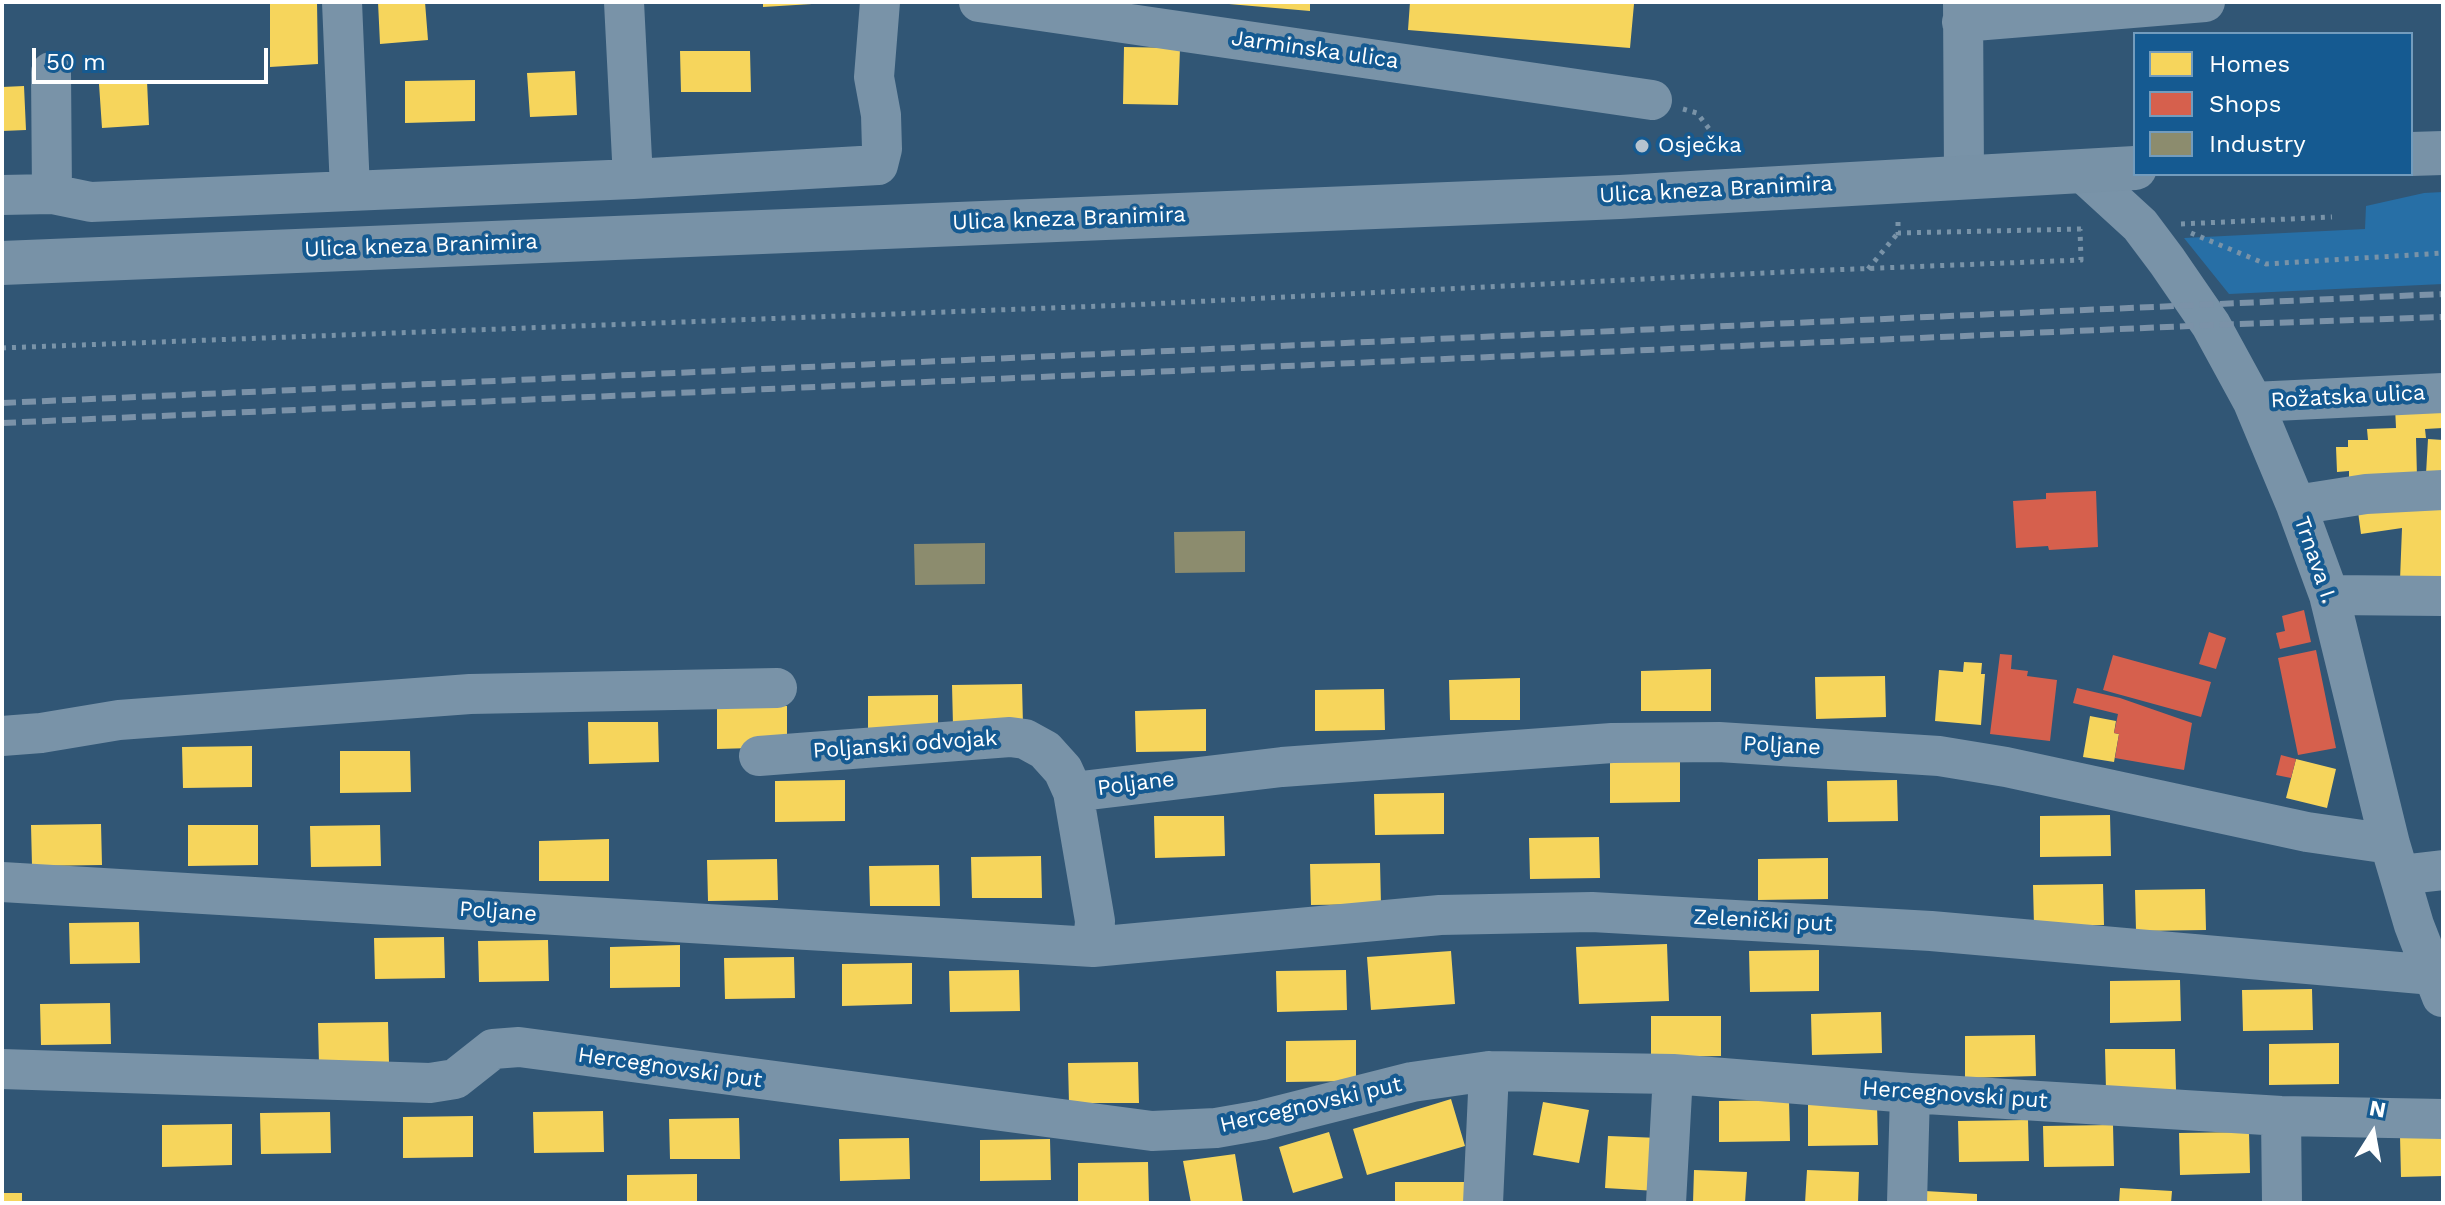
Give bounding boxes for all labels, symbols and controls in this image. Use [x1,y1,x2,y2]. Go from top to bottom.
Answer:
street label: Jarminska ulica [1230,25,1400,75]
scale bar [36,32,272,82]
legend [2133,32,2413,176]
text: 50 m [46,48,106,76]
text: Homes [2209,50,2290,78]
text: Shops [2209,90,2281,118]
text: Industry [2209,130,2306,158]
place label: Osječka [1658,133,1742,159]
marker: Osječka [1633,137,1651,155]
street label: Ulica kneza Branimira [1599,171,1833,209]
street label: Ulica kneza Branimira [952,202,1186,236]
street label: Ulica kneza Branimira [304,229,538,263]
street label: Rožatska ulica [2270,380,2426,414]
street label: Trnava I. [2288,513,2342,607]
street label: Poljanski odvojak [812,725,998,765]
street label: Poljane [1742,731,1822,761]
street label: Poljane [1096,766,1176,802]
street label: Poljane [458,896,538,928]
street label: Zelenički put [1693,904,1833,938]
street label: Hercegnovski put [576,1042,764,1094]
street label: Hercegnovski put [1217,1071,1405,1139]
street label: Hercegnovski put [1861,1075,2049,1115]
north arrow [2333,1093,2413,1173]
text: N [2367,1095,2388,1123]

